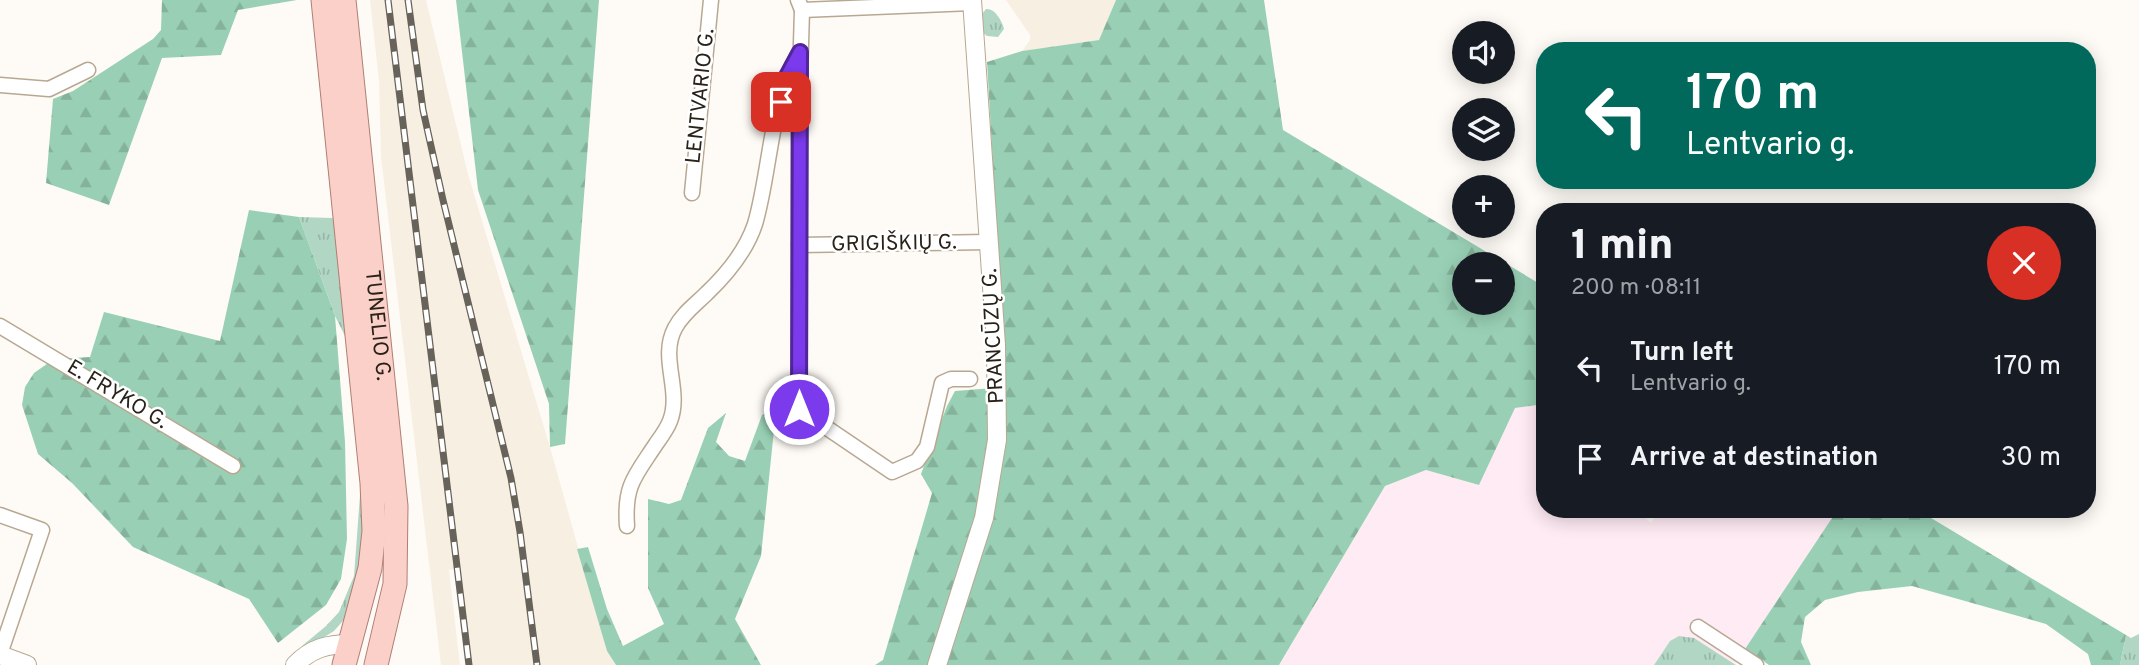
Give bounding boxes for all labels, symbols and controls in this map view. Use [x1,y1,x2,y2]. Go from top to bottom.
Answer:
map controls [1452,21,1515,315]
button: sound [1452,21,1515,84]
street label: LENTVARIO G. [680,27,722,165]
text: 170 m [1686,65,1819,127]
icon: left [1571,70,1662,161]
pin [751,72,811,132]
icon: arrive [762,83,800,121]
button: layers [1452,98,1515,161]
text: Lentvario g. [1686,126,1854,166]
button: + [1452,175,1515,238]
text: 1 min [1571,221,1674,274]
button: close [1987,226,2061,300]
street label: GRIGIŠKIŲ G. [831,228,957,259]
button: − [1452,252,1515,315]
street label: PRANCŪZŲ G. [977,268,1011,404]
street label: TUNELIO G. [358,269,397,382]
text: 200 m · 08:11 [1571,274,1701,303]
text: Turn left [1630,337,1734,370]
icon: left [1571,349,1609,387]
text: 170 m [1994,351,2061,384]
street label: E. FRYKO G. [62,354,172,436]
text: Lentvario g. [1630,370,1751,399]
position arrow [762,372,836,446]
icon: arrive [1571,440,1609,478]
text: Arrive at destination [1630,442,1878,475]
text: 30 m [2001,442,2061,475]

